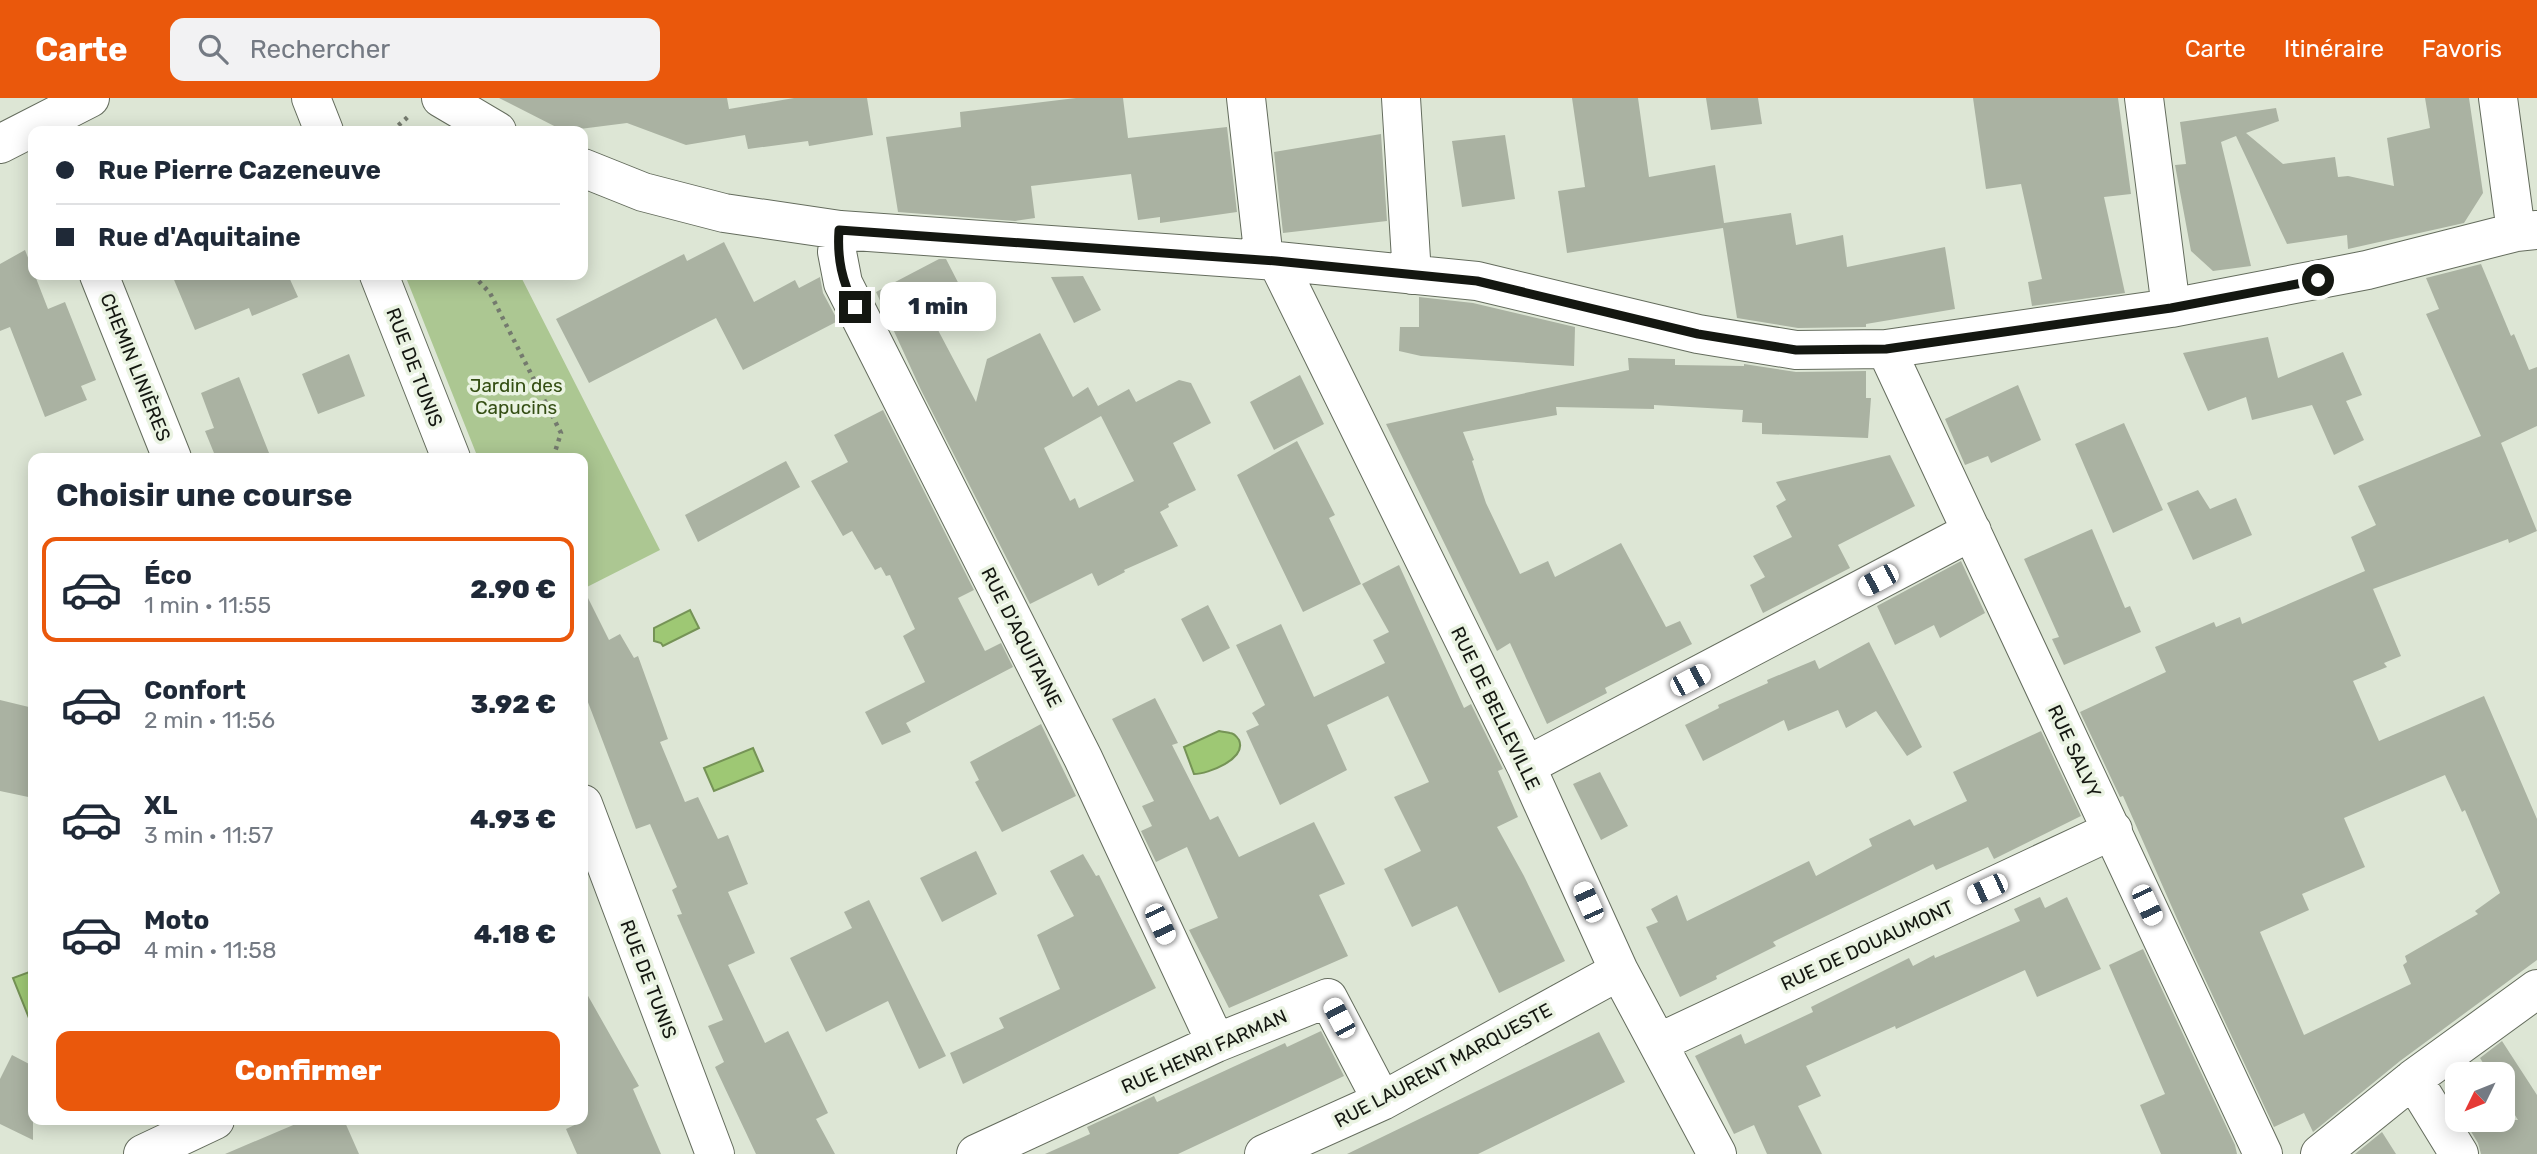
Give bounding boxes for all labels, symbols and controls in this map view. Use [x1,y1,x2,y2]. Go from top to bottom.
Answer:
search box [170,18,660,81]
text: Carte [35,30,128,69]
icon: search [194,30,232,68]
text: Rechercher [250,34,390,65]
text: Carte [2185,35,2246,63]
text: Itinéraire [2284,35,2384,63]
text: Favoris [2422,35,2502,63]
text: Rue Pierre Cazeneuve [98,155,381,186]
text: Rue d'Aquitaine [98,222,301,253]
route start [2302,264,2334,296]
callout: 1 min [880,282,995,332]
street label: CHEMIN LINIÈRES [95,290,176,444]
route end [839,291,871,323]
text: 1 min [908,292,968,320]
street label: RUE DE TUNIS [381,305,448,430]
park label: Jardin des Capucins [469,374,563,419]
text: Choisir une course [56,476,353,514]
icon: car [60,558,123,621]
text: Éco [144,560,192,591]
car [1855,561,1902,599]
street label: RUE D'AQUITAINE [976,563,1067,711]
text: 2.90 € [470,574,556,605]
text: 1 min · 11:55 [144,591,271,619]
street label: RUE DE BELLEVILLE [1446,623,1545,794]
car [1667,661,1714,699]
icon: car [60,673,123,736]
text: Confort [144,675,246,706]
text: 3.92 € [471,689,556,720]
street label: RUE SALVY [2043,701,2106,801]
text: 2 min · 11:56 [144,706,275,734]
icon: car [60,788,123,851]
text: XL [144,790,177,821]
text: 4.93 € [470,804,556,835]
text: 3 min · 11:57 [144,821,273,849]
car [1964,871,2011,907]
car [1570,879,1607,925]
car [2129,882,2166,928]
street label: RUE DE DOUAUMONT [1777,895,1957,996]
car [1142,901,1179,947]
icon: car [60,903,123,966]
text: Moto [144,905,209,936]
street label: RUE DE TUNIS [615,917,682,1042]
text: 4.18 € [474,919,556,950]
text: 4 min · 11:58 [144,936,277,964]
car [1320,995,1359,1041]
street label: RUE LAURENT MARQUESTE [1331,998,1556,1133]
street label: RUE HENRI FARMAN [1118,1005,1291,1098]
button: Confirmer [56,1031,560,1111]
north arrow [2445,1062,2515,1132]
map controls [2445,1062,2515,1132]

